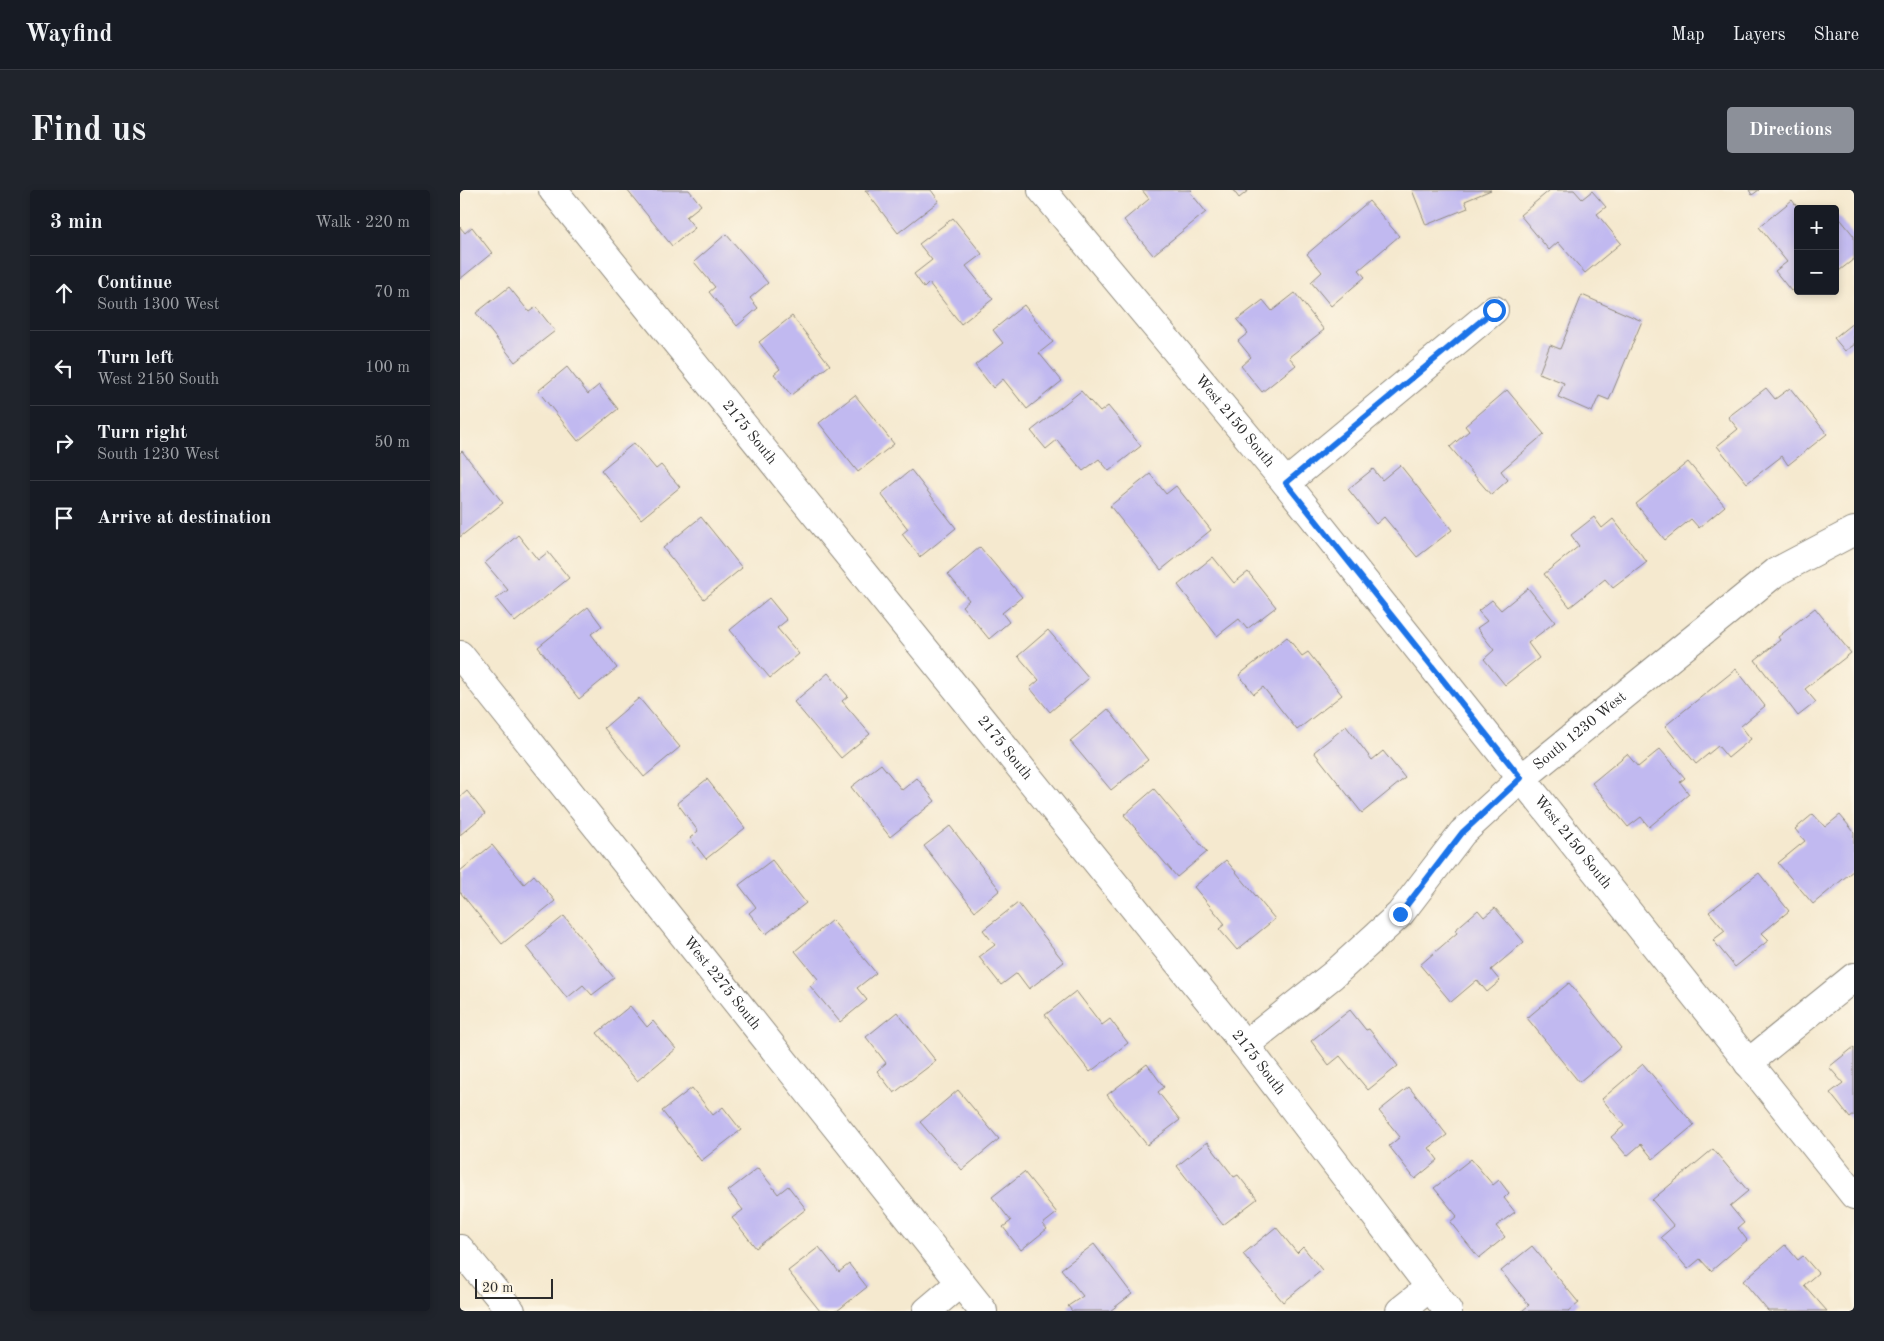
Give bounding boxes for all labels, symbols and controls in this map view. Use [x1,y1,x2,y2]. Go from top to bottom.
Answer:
text: Wayfind [25,23,112,47]
text: Map [1671,26,1705,44]
text: Layers [1733,26,1785,44]
text: Share [1813,26,1859,44]
button: Directions [1727,107,1854,153]
text: Find us [30,113,146,148]
map controls [1794,205,1839,295]
button: + [1794,205,1839,250]
text: 3 min [50,212,103,233]
text: Walk · 220 m [315,215,410,231]
button: − [1794,250,1839,295]
text: Continue [97,274,172,293]
icon: ahead [50,279,78,307]
text: 70 m [374,285,410,301]
text: South 1300 West [97,297,219,313]
route start [1483,299,1506,322]
text: Turn left [97,349,174,368]
icon: left [50,354,78,382]
text: 100 m [365,360,410,376]
text: West 2150 South [97,372,219,388]
street label: West 2150 South [1192,372,1277,470]
street label: 2175 South [719,398,779,467]
text: Turn right [97,424,187,443]
icon: right [50,429,78,457]
text: 50 m [374,435,410,451]
text: South 1230 West [97,447,219,463]
icon: arrive [50,504,78,532]
text: Arrive at destination [97,509,271,528]
street label: South 1230 West [1531,689,1629,773]
street label: 2175 South [975,713,1035,783]
street label: West 2150 South [1531,793,1614,892]
route end [1389,903,1412,926]
street label: West 2275 South [680,934,763,1033]
street label: 2175 South [1229,1027,1288,1098]
scale bar [475,1276,552,1299]
text: 20 m [482,1281,513,1295]

